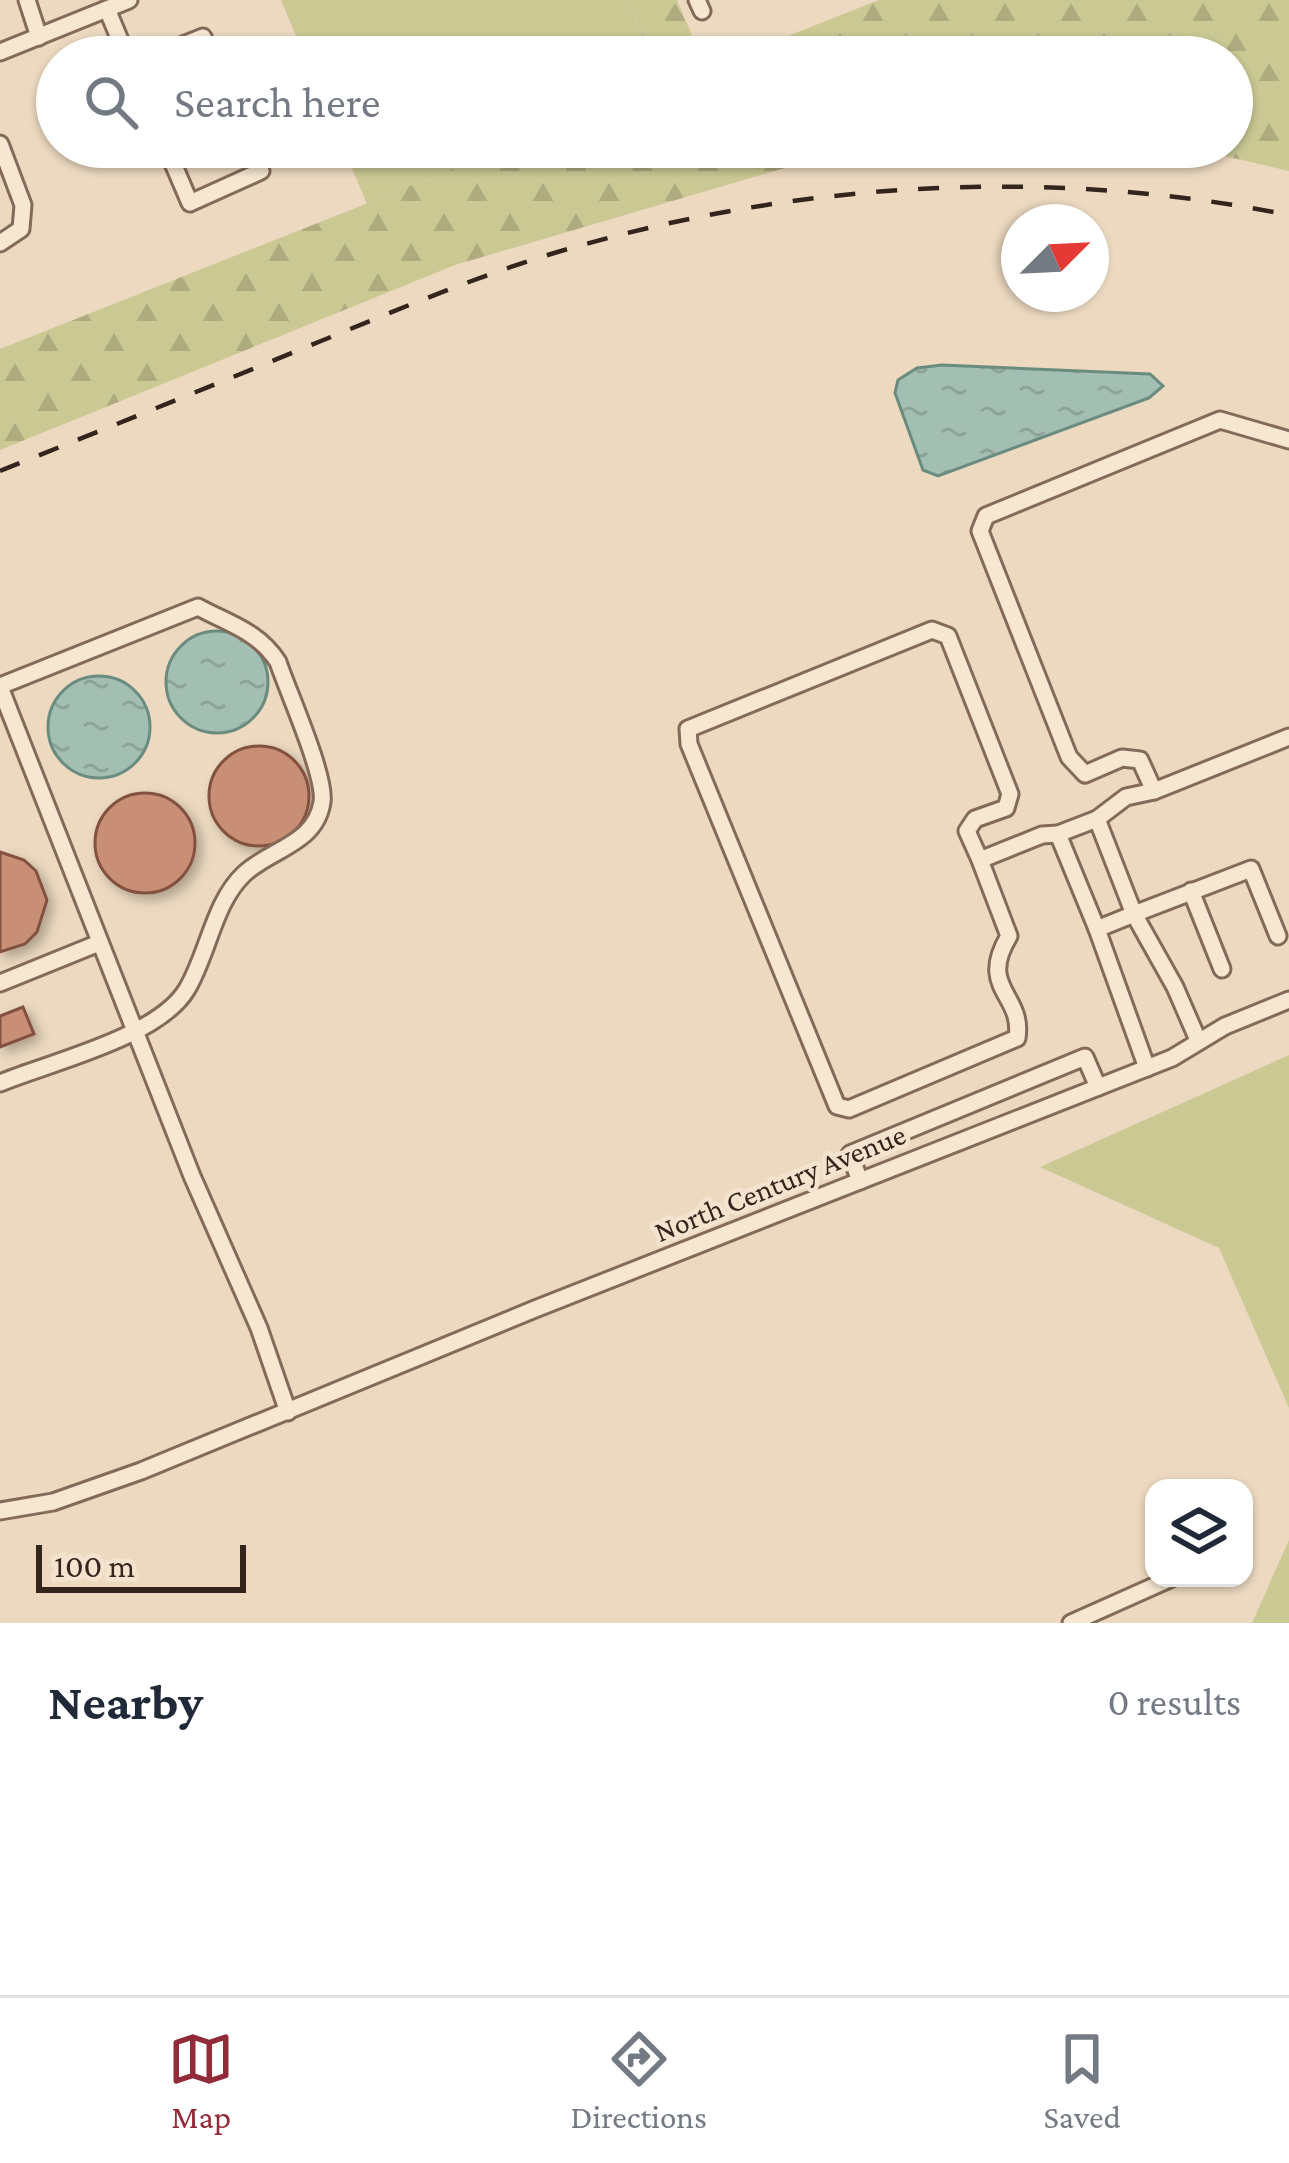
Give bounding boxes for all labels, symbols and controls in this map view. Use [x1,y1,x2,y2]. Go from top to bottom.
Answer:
search box [36,36,1253,168]
icon: search [78,69,144,135]
text: Search here [174,77,381,127]
north arrow [1001,204,1109,312]
street label: North Century Avenue [649,1117,911,1249]
map controls [1145,1479,1253,1587]
button: layers [1145,1479,1253,1587]
scale bar [36,1539,246,1592]
text: 100 m [54,1547,135,1584]
text: Nearby [48,1673,203,1730]
text: 0 results [1107,1680,1241,1723]
tab: Map [168,2026,234,2135]
tab: Directions [571,2026,707,2135]
tab: Saved [1043,2026,1121,2135]

